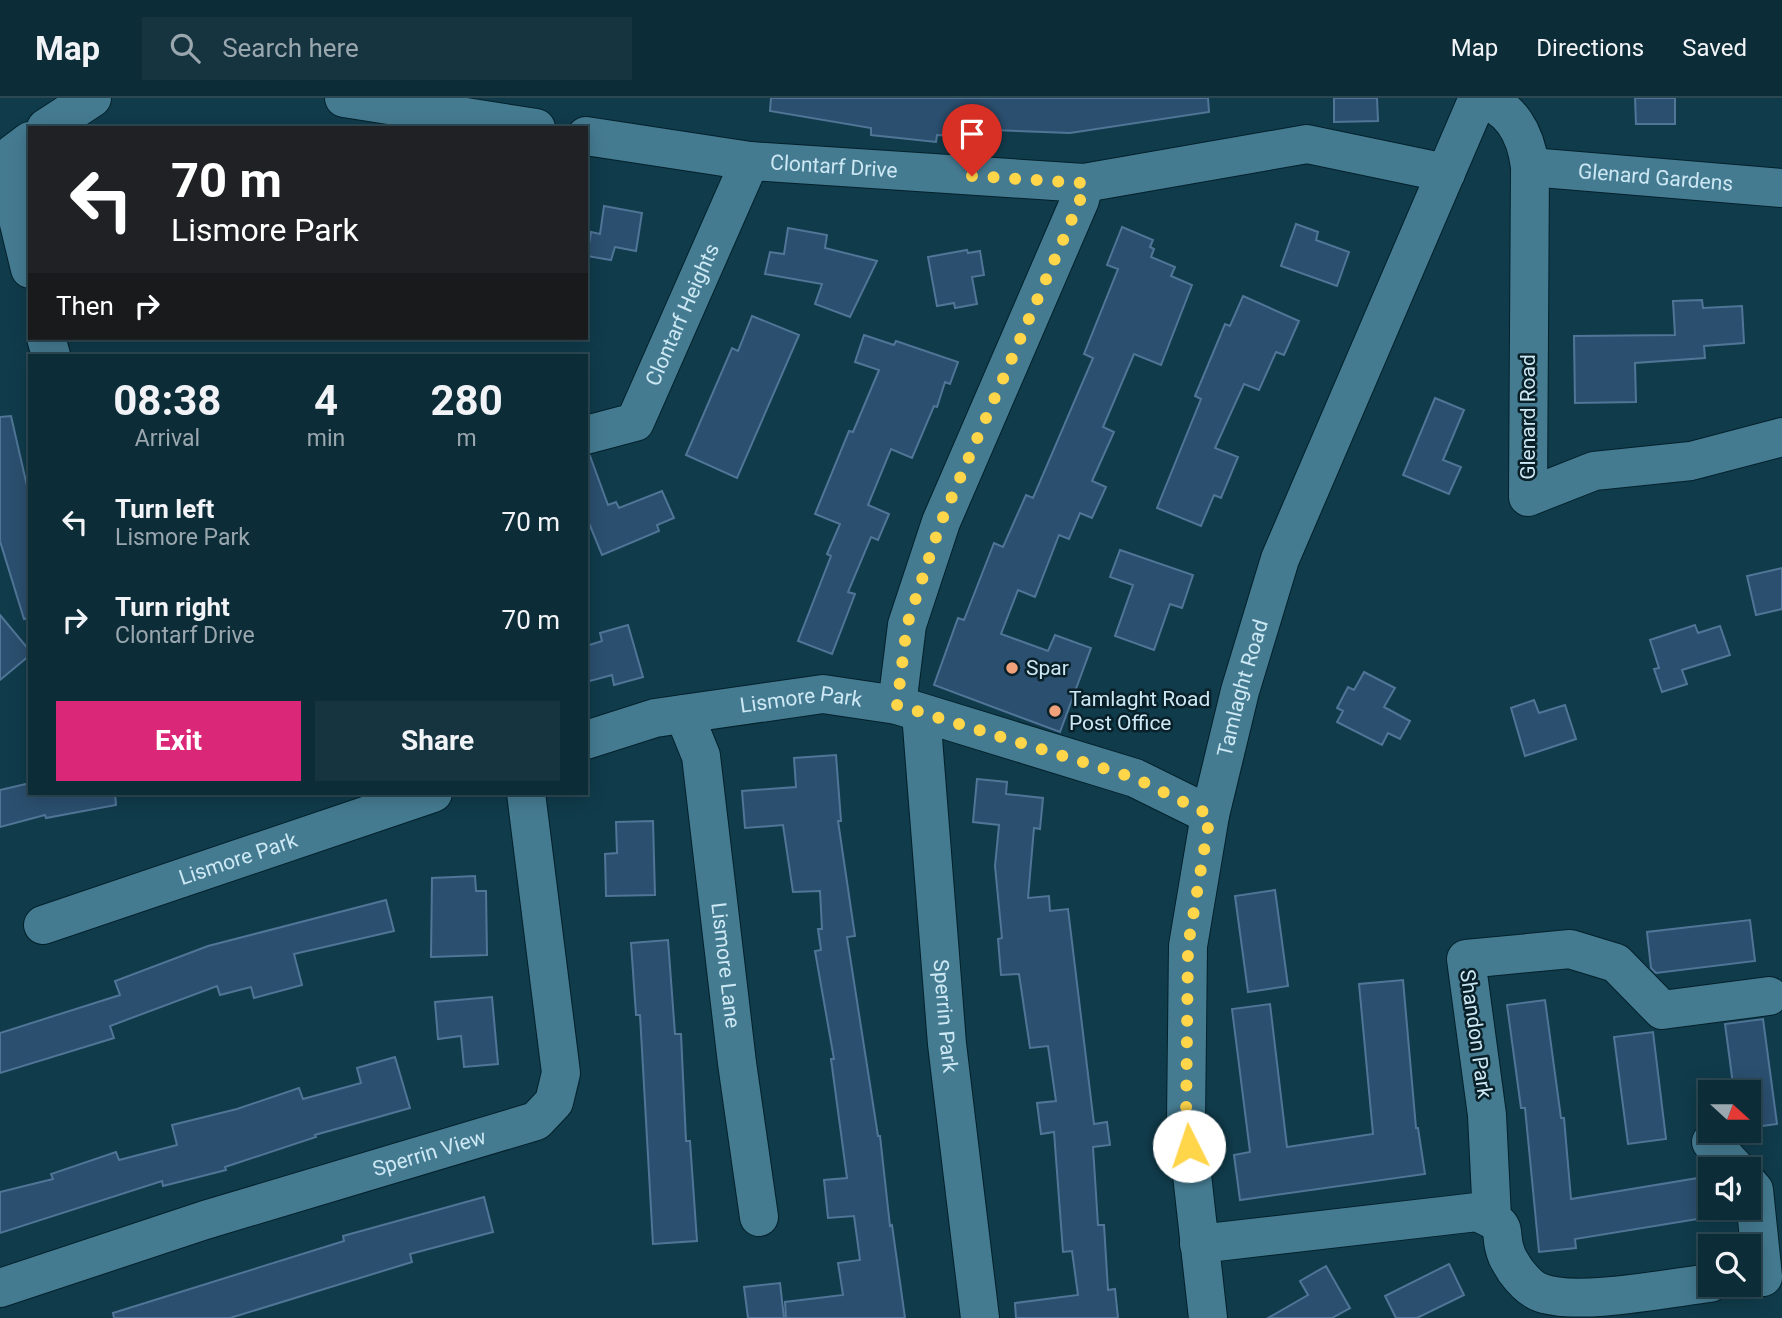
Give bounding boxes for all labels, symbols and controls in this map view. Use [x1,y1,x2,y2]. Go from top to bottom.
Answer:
search box [142,17,632,80]
text: Map [35,29,100,68]
icon: search [166,29,204,67]
text: Search here [222,33,359,63]
text: Map [1451,34,1498,62]
text: Directions [1536,34,1644,62]
text: Saved [1682,34,1747,62]
pin [942,104,1002,176]
icon: arrive [953,115,991,153]
street label: Clontarf Drive [769,150,898,183]
text: 70 m [171,152,282,209]
icon: left [56,154,147,245]
street label: Glenard Gardens [1577,159,1734,196]
text: Lismore Park [171,211,359,249]
street label: Clontarf Heights [641,240,724,389]
icon: right [128,287,166,325]
text: Then [56,291,114,321]
street label: Glenard Road [1516,354,1540,480]
text: 08:38 [113,376,221,425]
text: 4 [314,376,338,425]
text: 280 [430,376,503,425]
text: Arrival [135,425,200,452]
text: min [307,425,345,452]
text: m [457,425,477,452]
text: Turn left [115,494,214,524]
icon: left [56,503,94,541]
text: 70 m [502,507,560,537]
text: Lismore Park [115,524,250,551]
text: Turn right [115,592,230,622]
icon: right [56,601,94,639]
text: 70 m [502,605,560,635]
street label: Tamlaght Road [1212,617,1273,759]
text: Clontarf Drive [115,622,255,649]
place label: Spar [1026,656,1069,680]
marker: Spar [1004,660,1020,676]
street label: Lismore Park [738,682,864,718]
place label: Tamlaght Road Post Office [1069,687,1210,735]
button: Exit [56,701,301,781]
button: Share [315,701,560,781]
marker: Tamlaght Road Post Office [1047,703,1063,719]
street label: Lismore Park [176,828,301,890]
street label: Lismore Lane [706,901,745,1029]
street label: Sperrin Park [928,958,962,1075]
street label: Shandon Park [1455,968,1497,1100]
north arrow [1698,1080,1760,1143]
map controls [1698,1080,1761,1297]
position arrow [1152,1109,1226,1183]
street label: Sperrin View [370,1125,489,1181]
button: sound [1698,1157,1761,1220]
button: search [1698,1234,1761,1297]

